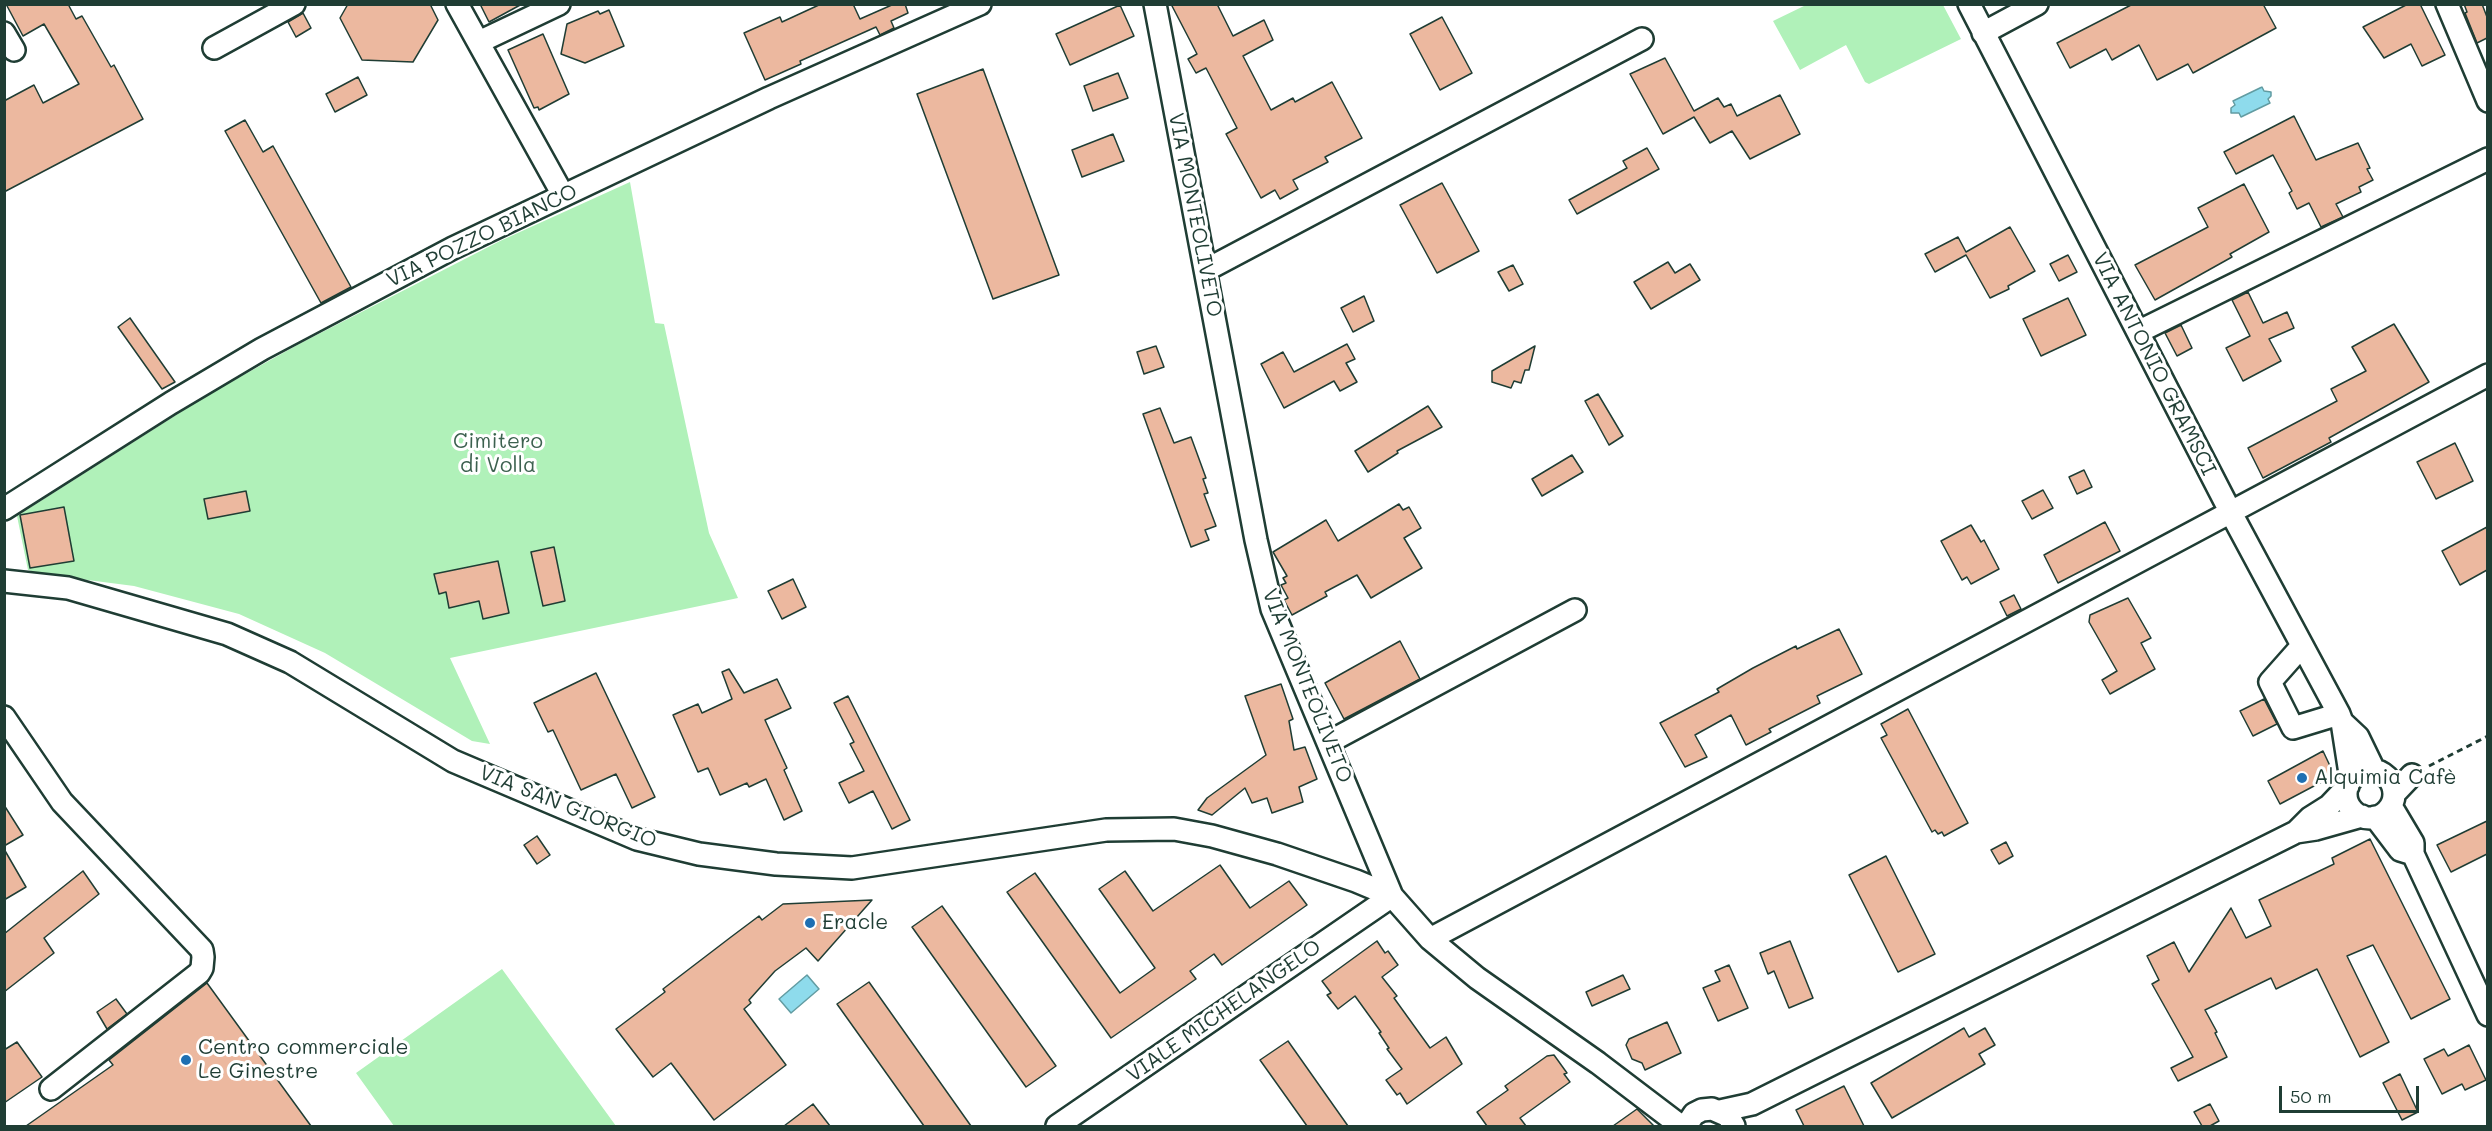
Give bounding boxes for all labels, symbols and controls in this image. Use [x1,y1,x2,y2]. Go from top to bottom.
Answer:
street label: VIA MONTEOLIVETO [1163,111,1227,319]
street label: VIA POZZO BIANCO [383,179,581,293]
street label: VIA ANTONIO GRAMSCI [2087,248,2221,480]
park label: Cimitero di Volla [453,429,543,479]
street label: VIA MONTEOLIVETO [1256,585,1358,787]
street label: VIA SAN GIORGIO [476,760,660,854]
place label: Alquimia Cafè [2314,765,2457,791]
marker: Alquimia Cafè [2295,771,2309,785]
place label: Eracle [822,910,888,936]
marker: Eracle [803,916,817,930]
street label: VIALE MICHELANGELO [1122,934,1326,1088]
place label: Centro commerciale Le Ginestre [198,1035,409,1085]
marker: Centro commerciale Le Ginestre [179,1053,193,1067]
scale bar [2282,1074,2422,1112]
text: 50 m [2290,1084,2332,1108]

